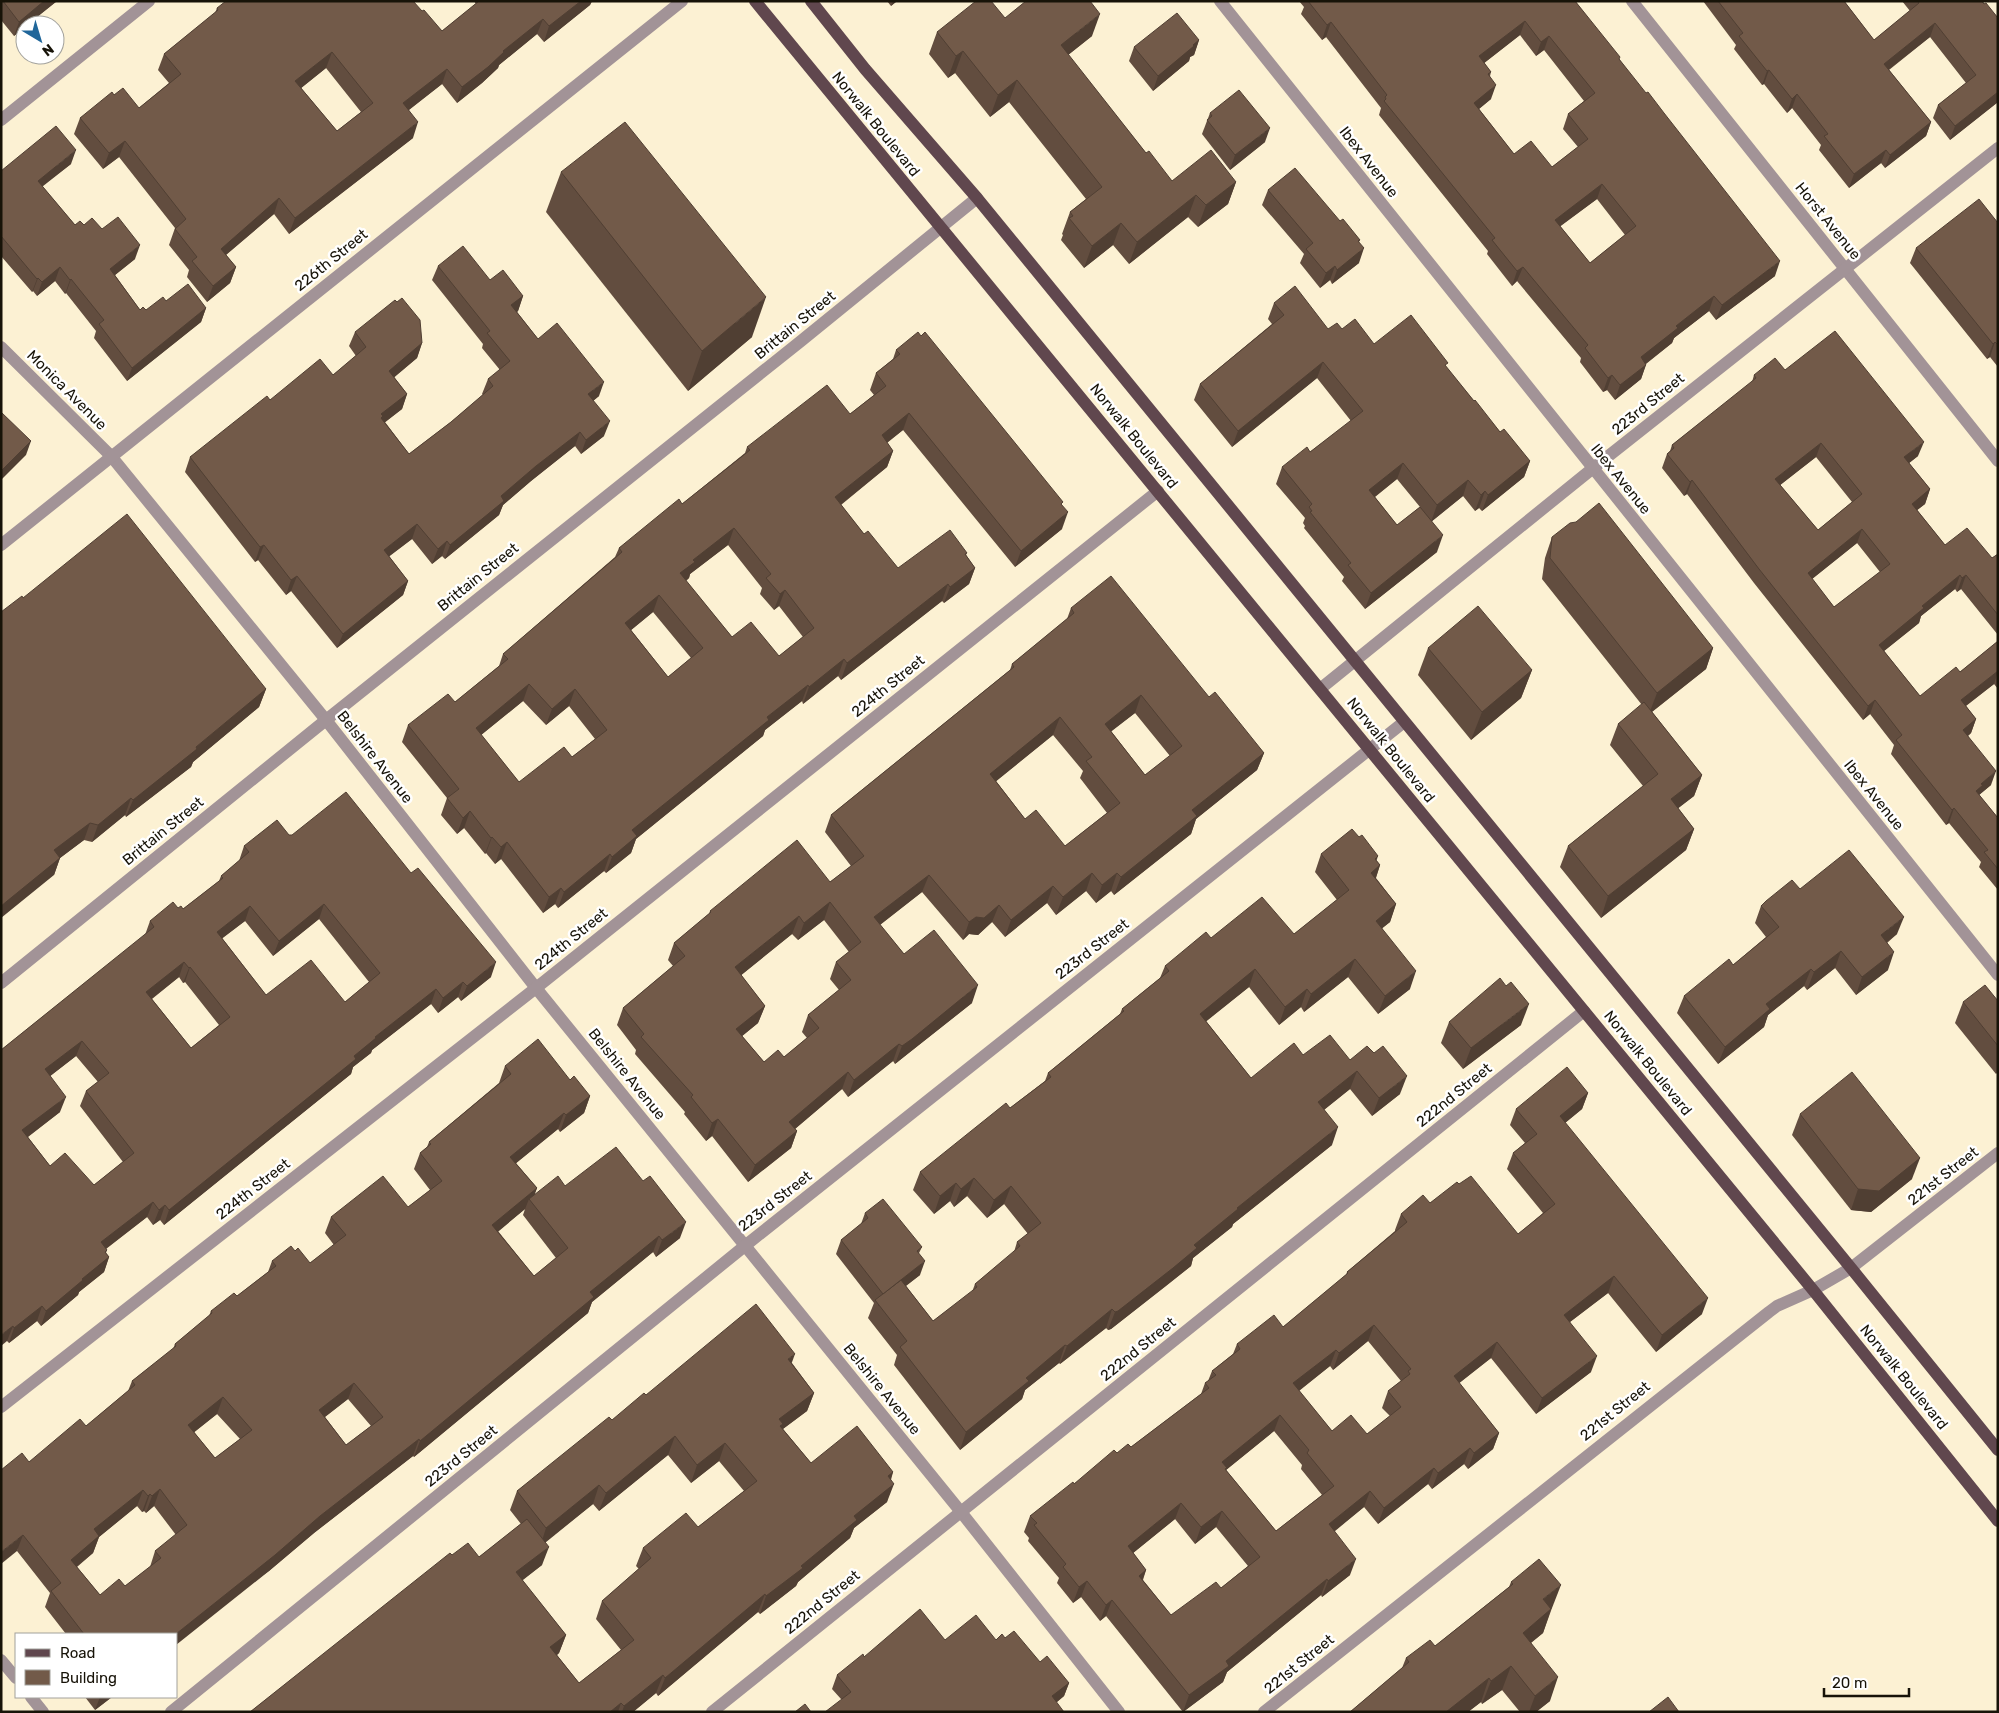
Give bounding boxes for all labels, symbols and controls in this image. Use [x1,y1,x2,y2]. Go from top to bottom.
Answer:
north arrow [15,15,65,65]
text: N [38,40,57,60]
street label: Norwalk Boulevard [828,68,924,180]
street label: Ibex Avenue [1336,123,1402,201]
street label: Horst Avenue [1791,179,1865,263]
street label: 226th Street [291,225,371,295]
street label: Brittain Street [751,287,839,363]
street label: Monica Avenue [23,346,111,434]
street label: 223rd Street [1608,369,1688,439]
street label: Norwalk Boulevard [1086,380,1182,492]
street label: Ibex Avenue [1587,440,1655,518]
street label: Brittain Street [434,539,522,615]
street label: 224th Street [848,651,928,721]
street label: Norwalk Boulevard [1343,694,1439,806]
street label: Belshire Avenue [333,707,417,807]
street label: Ibex Avenue [1840,756,1908,834]
street label: Brittain Street [119,793,207,869]
street label: 224th Street [531,904,611,974]
street label: 223rd Street [1052,915,1132,983]
street label: Norwalk Boulevard [1600,1007,1696,1119]
street label: Belshire Avenue [585,1025,669,1123]
street label: 222nd Street [1413,1059,1495,1131]
street label: 221st Street [1904,1143,1982,1209]
street label: 224th Street [212,1154,294,1223]
street label: 223rd Street [735,1167,815,1235]
street label: 222nd Street [1097,1313,1179,1385]
street label: Norwalk Boulevard [1856,1321,1952,1433]
street label: Belshire Avenue [840,1340,924,1438]
street label: 221st Street [1576,1377,1654,1445]
street label: 223rd Street [421,1421,501,1491]
street label: 222nd Street [781,1566,863,1638]
street label: 221st Street [1260,1630,1338,1698]
legend [15,1633,178,1698]
text: Road [60,1644,96,1662]
scale bar [1824,1666,1909,1698]
text: Building [60,1669,117,1687]
text: 20 m [1832,1674,1867,1692]

